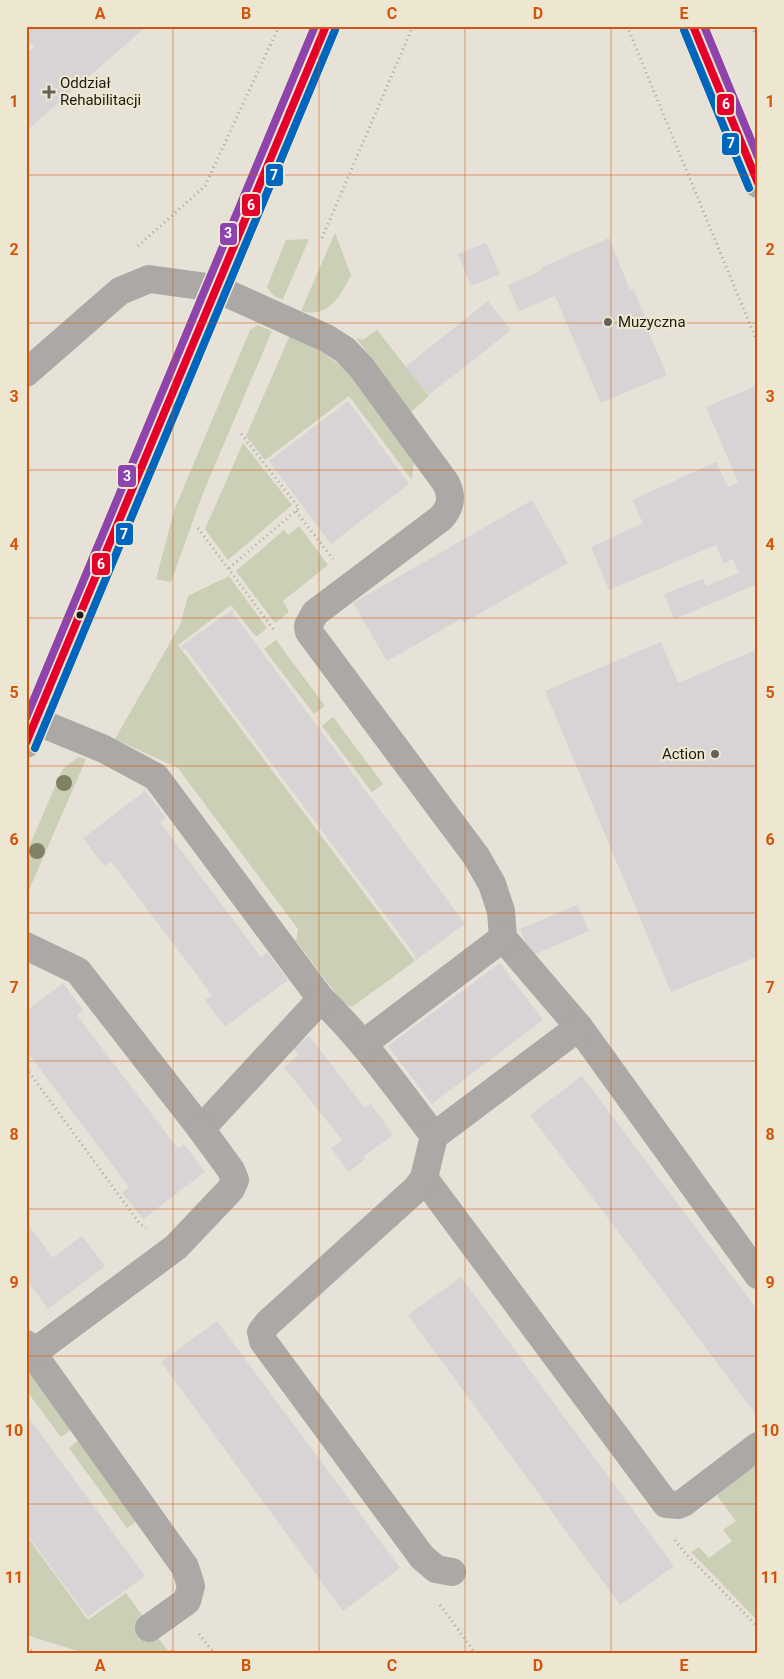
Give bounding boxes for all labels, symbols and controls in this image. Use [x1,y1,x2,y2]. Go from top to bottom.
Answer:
text: A [95,4,106,23]
text: B [241,4,251,23]
text: C [387,4,397,23]
text: D [533,4,543,23]
text: E [680,4,689,23]
place label: Oddział Rehabilitacji [60,74,141,109]
marker: Oddział Rehabilitacji [42,85,56,99]
text: 1 [9,92,19,111]
text: 1 [765,92,775,111]
line badge: 6 [716,93,735,116]
text: 6 [722,96,730,112]
line badge: 7 [721,132,740,156]
text: 7 [727,135,735,151]
line badge: 7 [265,163,284,187]
text: 7 [270,167,278,183]
line badge: 6 [241,193,261,217]
text: 6 [247,197,255,213]
line badge: 3 [219,222,238,246]
text: 3 [224,225,232,241]
text: 2 [9,240,19,259]
text: 2 [765,240,775,259]
place label: Muzyczna [618,313,686,331]
marker: Muzyczna [602,316,614,328]
text: 3 [9,387,19,406]
text: 3 [765,387,775,406]
line badge: 3 [117,464,137,488]
text: 3 [123,468,131,484]
line badge: 7 [115,522,134,546]
text: 7 [120,526,128,542]
text: 4 [9,535,19,554]
text: 4 [765,535,775,554]
line badge: 6 [91,552,111,576]
text: 6 [97,556,105,572]
unlabelled marker [75,610,85,620]
text: 5 [9,683,19,702]
text: 5 [765,683,775,702]
place label: Action [662,745,705,763]
marker: Action [709,748,721,760]
text: 6 [9,830,19,849]
text: 6 [765,830,775,849]
text: 7 [9,978,19,997]
text: 7 [765,978,775,997]
text: 8 [9,1125,19,1144]
text: 8 [765,1125,775,1144]
text: 9 [9,1273,19,1292]
text: 9 [765,1273,775,1292]
text: 10 [5,1421,23,1440]
text: 10 [761,1421,779,1440]
text: 11 [5,1568,23,1587]
text: 11 [761,1568,779,1587]
text: A [95,1656,106,1675]
text: B [241,1656,251,1675]
text: C [387,1656,397,1675]
text: D [533,1656,543,1675]
text: E [680,1656,689,1675]

